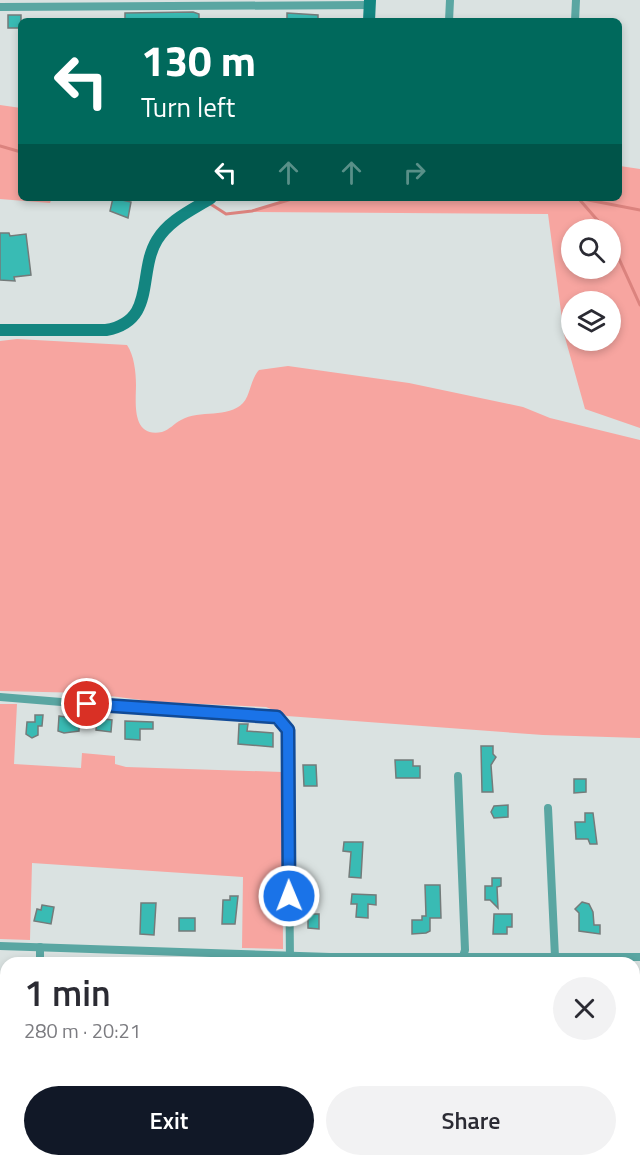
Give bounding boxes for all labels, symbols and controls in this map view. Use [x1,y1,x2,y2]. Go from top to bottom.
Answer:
text: 130 m [141,28,256,92]
icon: left [42,42,120,120]
text: Turn left [141,86,235,127]
icon: left [209,156,242,189]
icon: ahead [272,156,305,189]
icon: ahead [335,156,368,189]
icon: right [398,156,431,189]
map controls [561,219,621,351]
button: search [561,219,621,279]
button: layers [561,291,621,351]
pin [61,678,112,729]
icon: arrive [70,687,103,720]
position arrow [257,864,321,928]
text: 1 min [24,965,111,1020]
button: close [553,977,616,1040]
text: 280 m · 20:21 [24,1015,141,1046]
button: Exit [24,1086,314,1155]
button: Share [326,1086,616,1155]

